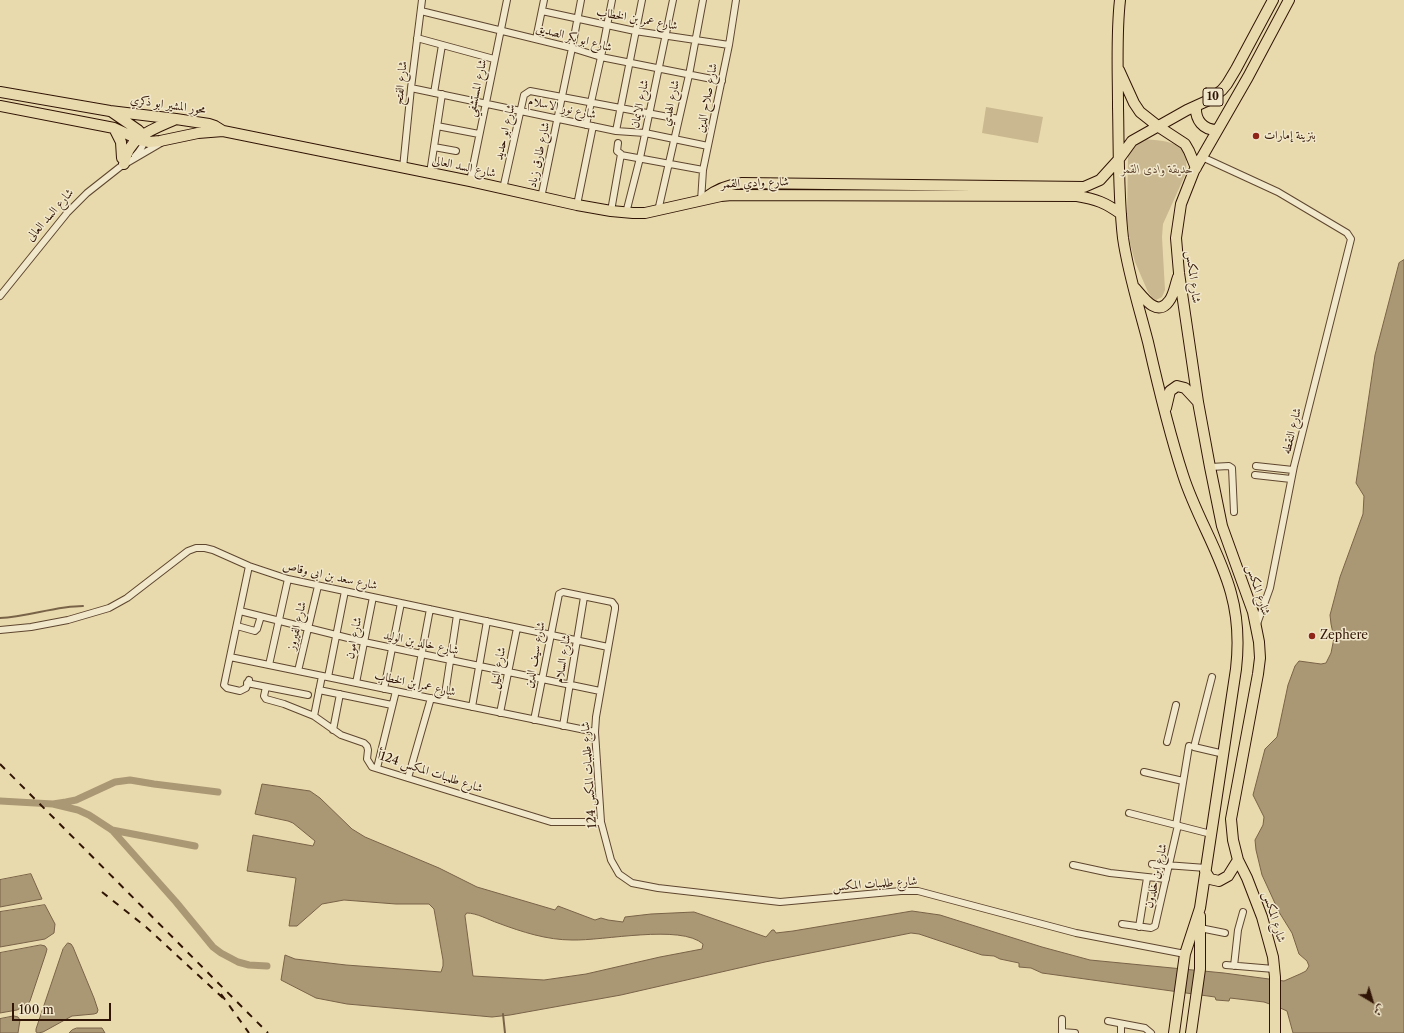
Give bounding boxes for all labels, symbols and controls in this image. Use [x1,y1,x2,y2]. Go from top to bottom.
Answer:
street label: شارع عمر بن الخطاب [595,5,679,33]
street label: شارع ابو بكر الصديق [534,21,614,55]
street label: شارع المستشفي [464,58,490,118]
street label: شارع الفتح [392,60,410,106]
street label: شارع صلاح الدين [693,62,721,134]
street label: شارع الايمان [628,78,652,130]
street label: شارع الهدي [659,78,683,128]
road number: 10 [1203,88,1223,106]
street label: محور المشير ابو ذكري [129,93,207,117]
street label: شارع نور الاسلام [527,94,597,122]
street label: شارع ابو حديد [492,103,518,161]
street label: شارع طارق زياد [525,121,553,189]
place label: بنزينة إمارات [1264,129,1316,143]
marker: بنزينة إمارات [1251,131,1261,141]
street label: شارع السد العالى [431,153,497,181]
park label: حديقة وادى القمر [1121,163,1193,177]
street label: شارع وادي القمر [721,175,789,191]
street label: شارع السد العالى [23,186,77,244]
street label: شارع المكس [1183,250,1203,304]
street label: شارع النقطه [1279,406,1305,456]
street label: شارع سعد بن ابى وقاص [281,559,379,593]
street label: شارع المكس [1243,563,1273,617]
street label: شارع الفيروز [284,600,310,652]
street label: شارع امون [343,616,365,660]
street label: شارع سيف الدين [521,620,549,690]
street label: شارع خالد بن الوليد [382,628,460,658]
place label: Zephere [1320,629,1368,643]
marker: Zephere [1307,631,1317,641]
street label: شارع السلام [552,634,574,684]
street label: شارع النيل [487,646,509,690]
street label: شارع عمر بن الخطاب [373,668,457,700]
street label: شارع طلمبات المكس 124 [578,721,600,829]
street label: شارع طلمبات المكس 124أ [376,748,484,796]
street label: شارع ابن خلدون [1142,842,1170,910]
street label: شارع طلمبات المكس [832,874,918,894]
street label: شارع المكس [1259,890,1289,944]
north arrow [1352,981,1392,1021]
scale bar [14,995,113,1021]
text: 100 m [19,1002,54,1017]
text: ش [1371,1002,1388,1019]

